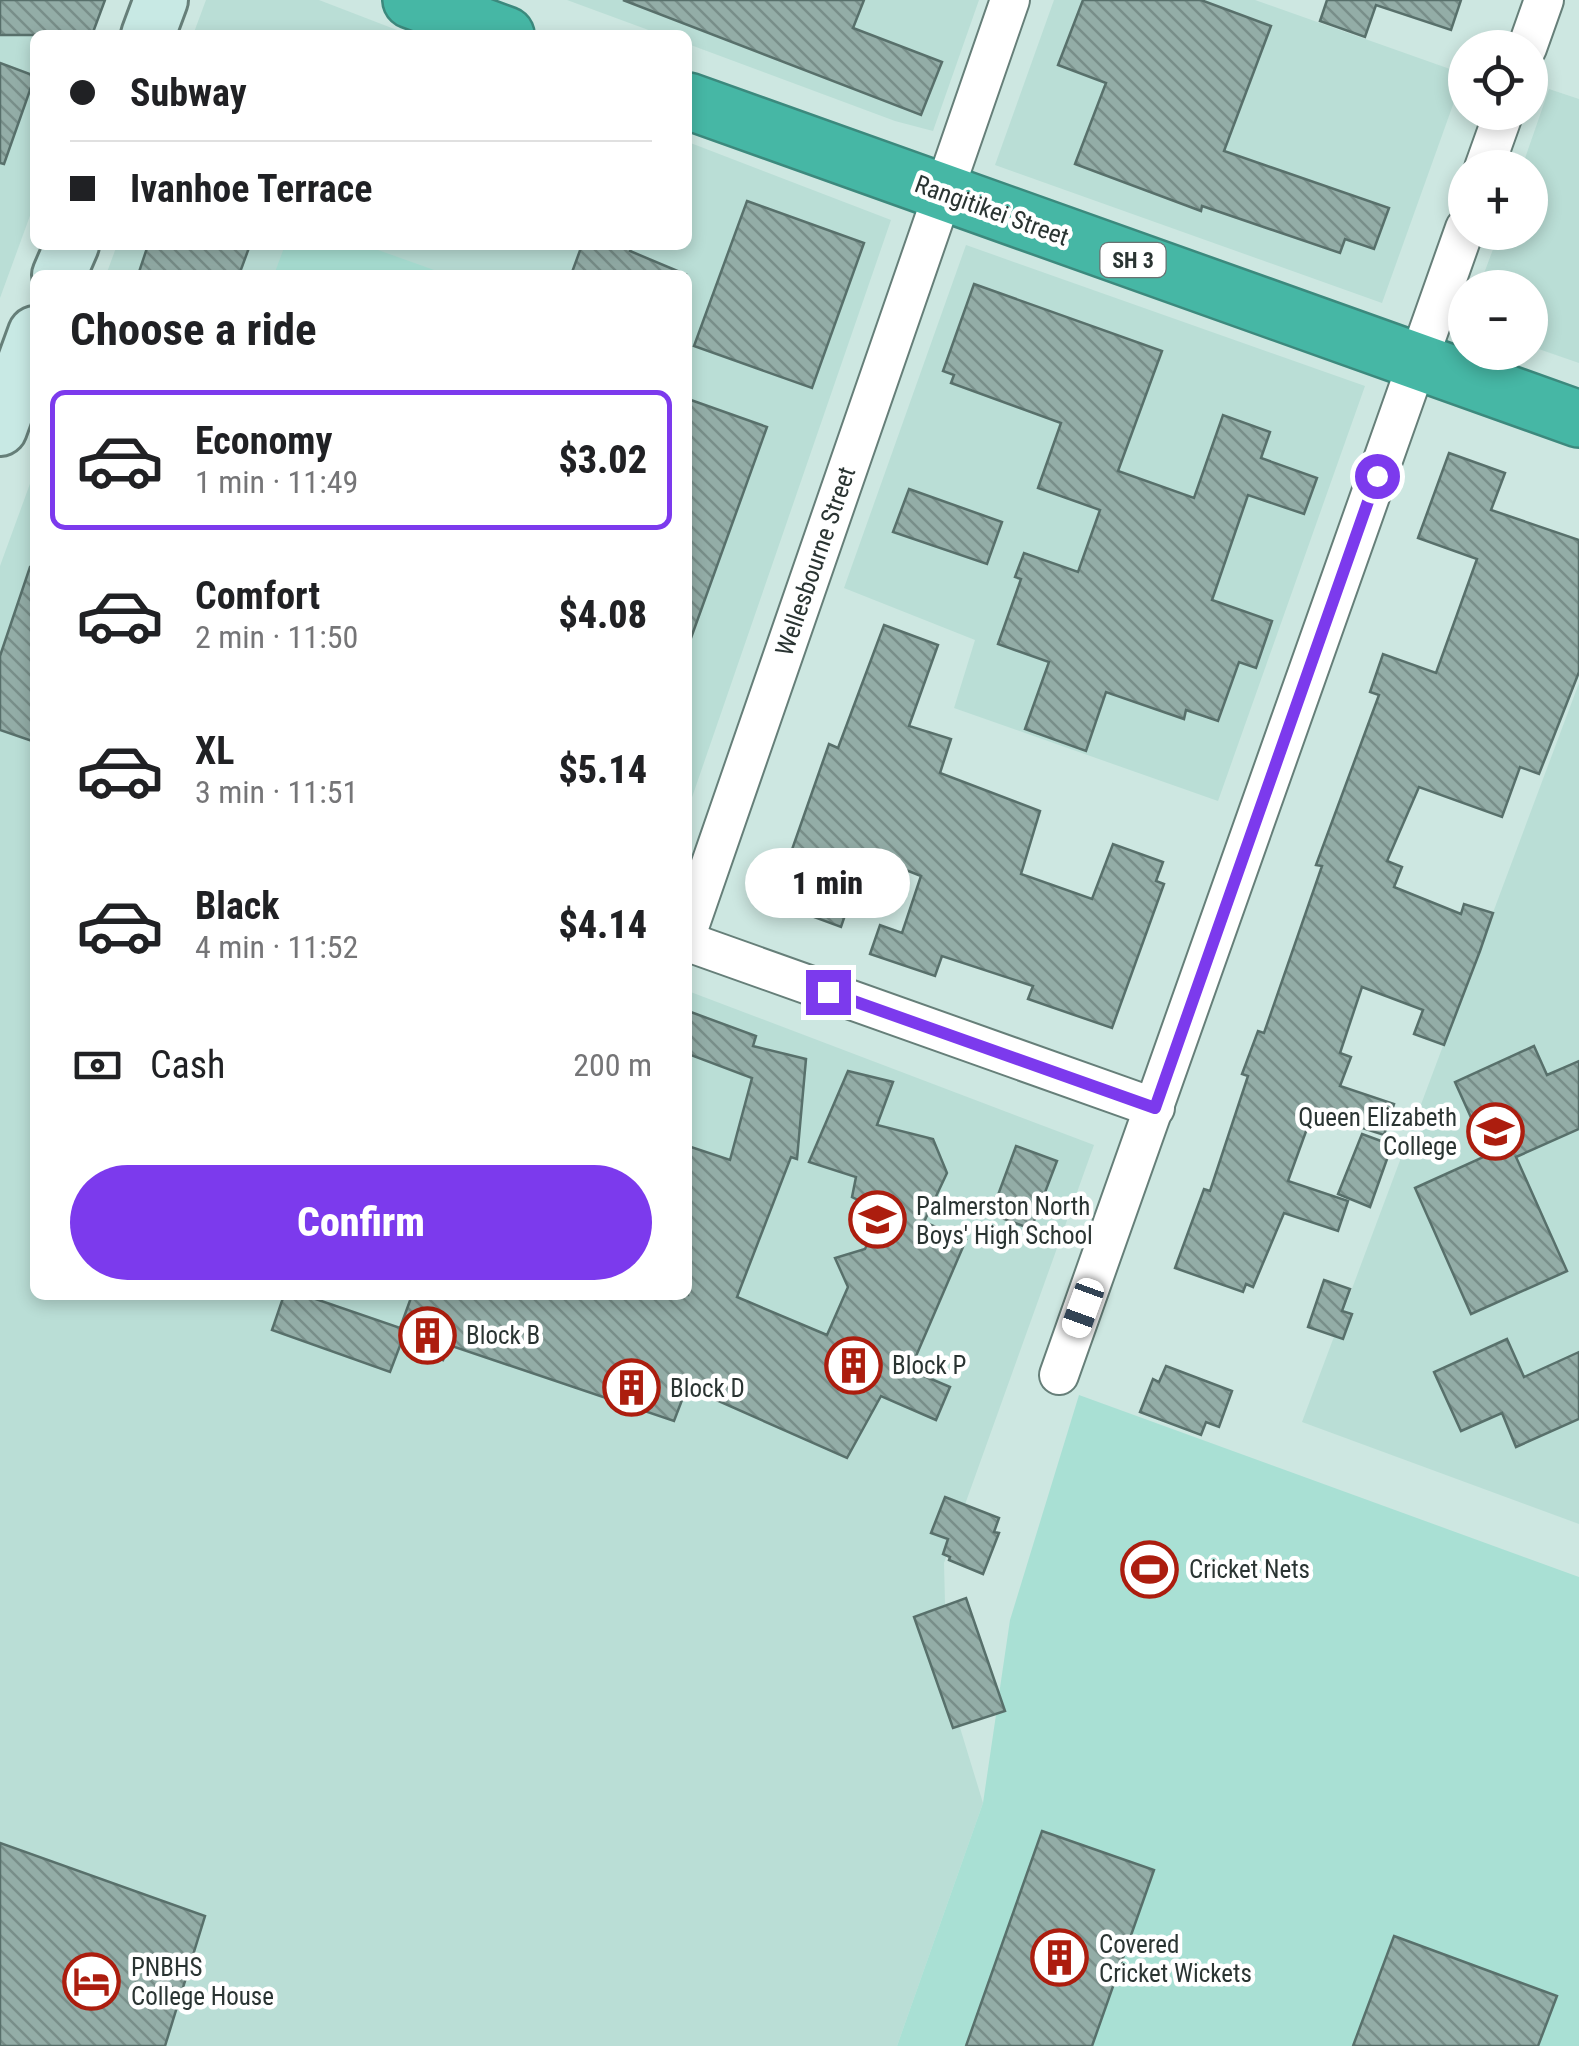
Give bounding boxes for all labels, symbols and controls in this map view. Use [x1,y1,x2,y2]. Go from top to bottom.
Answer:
map controls [1448,30,1548,370]
button: locate [1448,30,1548,130]
text: Subway [130,71,247,115]
button: + [1448,150,1548,250]
text: Ivanhoe Terrace [130,167,372,211]
street label: Rangitikei Street [911,169,1073,252]
road number: SH 3 [1100,243,1166,277]
button: − [1448,270,1548,370]
text: Choose a ride [70,303,317,356]
icon: car [75,415,165,505]
text: Economy [195,419,332,463]
text: $3.02 [558,438,647,482]
route start [1355,454,1400,499]
text: 1 min · 11:49 [195,463,358,501]
street label: Wellesbourne Street [770,463,861,659]
icon: car [75,570,165,660]
text: Comfort [195,574,320,618]
text: $4.08 [558,593,647,637]
text: 2 min · 11:50 [195,618,358,656]
icon: car [75,725,165,815]
text: XL [195,729,234,773]
text: $5.14 [558,748,647,792]
text: 3 min · 11:51 [195,773,358,811]
callout: 1 min [746,847,910,917]
text: 1 min [792,864,863,902]
icon: car [75,880,165,970]
text: Black [195,884,279,928]
text: $4.14 [558,903,647,947]
text: 4 min · 11:52 [195,928,358,966]
route end [806,970,851,1015]
icon: cash [70,1038,125,1093]
text: Cash [150,1043,225,1087]
text: 200 m [573,1046,652,1084]
school or university icon: Queen Elizabeth College [1466,1101,1526,1161]
place label: Queen Elizabeth College [1298,1103,1457,1161]
button: Confirm [70,1165,652,1280]
school or university icon: Palmerston North Boys' High School [847,1190,907,1250]
place label: Palmerston North Boys' High School [916,1192,1093,1250]
car [1059,1275,1107,1341]
building icon: Block B [397,1305,457,1365]
place label: Block B [466,1321,540,1350]
building icon: Block P [823,1335,883,1395]
place label: Block P [892,1351,966,1380]
building icon: Block D [601,1358,661,1418]
place label: Block D [670,1374,745,1403]
sports icon: Cricket Nets [1120,1539,1180,1599]
place label: Cricket Nets [1189,1555,1310,1584]
building icon: Covered Cricket Wickets [1030,1928,1090,1988]
place label: Covered Cricket Wickets [1099,1930,1252,1988]
hotel icon: PNBHS College House [62,1951,122,2011]
place label: PNBHS College House [131,1953,274,2011]

